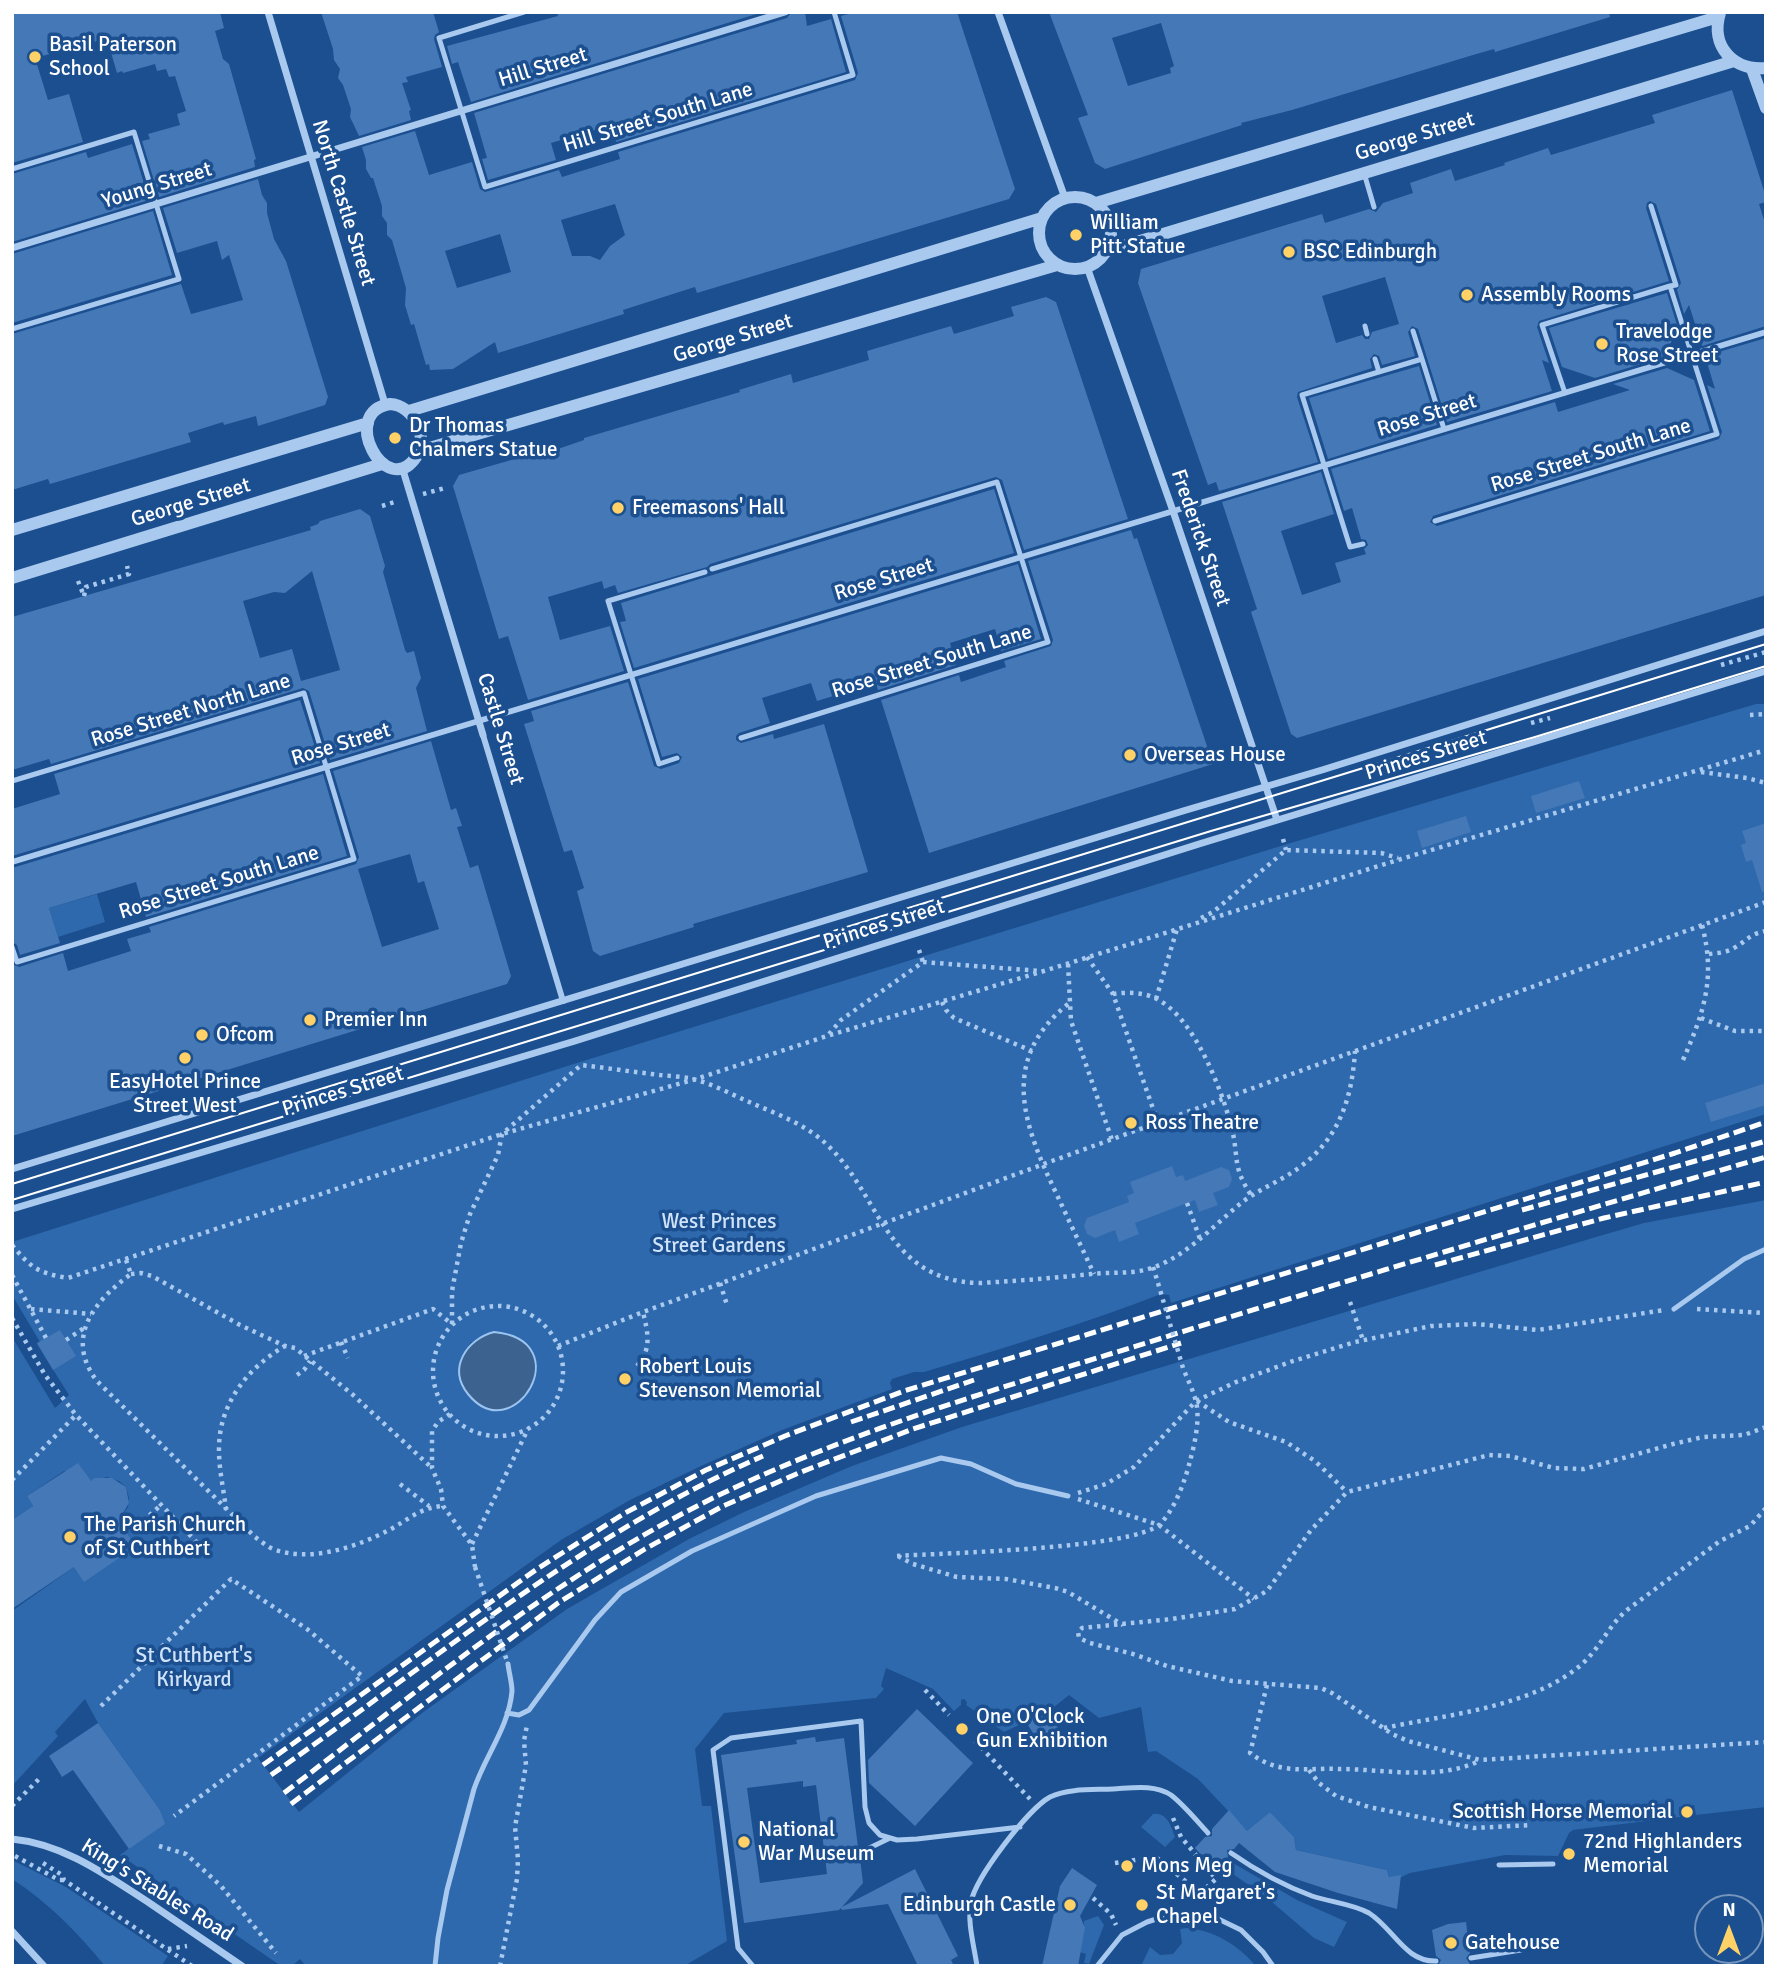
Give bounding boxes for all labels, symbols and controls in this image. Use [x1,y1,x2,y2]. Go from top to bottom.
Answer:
place label: Basil Paterson School [49,32,177,82]
street label: Hill Street [496,43,590,93]
marker: Basil Paterson School [27,49,43,65]
street label: Hill Street South Lane [560,77,756,159]
street label: George Street [1352,107,1478,167]
street label: North Castle Street [306,117,380,289]
street label: Young Street [99,157,215,215]
place label: William Pitt Statue [1090,210,1186,260]
marker: William Pitt Statue [1068,227,1084,243]
place label: BSC Edinburgh [1303,239,1437,265]
marker: BSC Edinburgh [1281,244,1297,260]
place label: Assembly Rooms [1481,282,1631,308]
marker: Assembly Rooms [1459,287,1475,303]
street label: George Street [670,309,796,369]
place label: Travelodge Rose Street [1616,319,1718,369]
marker: Travelodge Rose Street [1594,336,1610,352]
street label: Rose Street [1374,389,1480,443]
place label: Dr Thomas Chalmers Statue [409,413,557,463]
street label: Rose Street South Lane [1488,414,1694,498]
marker: Dr Thomas Chalmers Statue [387,430,403,446]
street label: Frederick Street [1165,466,1235,610]
street label: George Street [128,473,254,533]
place label: Freemasons' Hall [632,495,785,521]
marker: Freemasons' Hall [610,500,626,516]
street label: Rose Street [831,553,937,607]
street label: Rose Street South Lane [829,620,1035,704]
street label: Rose Street North Lane [88,669,294,753]
street label: Castle Street [471,670,529,788]
street label: Rose Street [288,718,394,772]
street label: Princes Street [1362,726,1490,786]
place label: Overseas House [1144,742,1286,768]
marker: Overseas House [1122,747,1138,763]
street label: Rose Street South Lane [116,841,322,925]
street label: Princes Street [820,895,948,955]
place label: Premier Inn [324,1007,428,1033]
marker: Premier Inn [302,1012,318,1028]
place label: Ofcom [216,1022,274,1048]
marker: Ofcom [194,1027,210,1043]
marker: EasyHotel Prince Street West [177,1050,193,1066]
street label: Princes Street [279,1062,407,1122]
place label: EasyHotel Prince Street West [109,1069,261,1119]
place label: Ross Theatre [1145,1110,1259,1136]
marker: Ross Theatre [1123,1115,1139,1131]
park label: West Princes Street Gardens [652,1209,786,1259]
place label: Robert Louis Stevenson Memorial [639,1354,821,1404]
marker: Robert Louis Stevenson Memorial [617,1371,633,1387]
place label: The Parish Church of St Cuthbert [84,1512,246,1562]
marker: The Parish Church of St Cuthbert [62,1529,78,1545]
park label: St Cuthbert's Kirkyard [135,1643,253,1693]
place label: One O'Clock Gun Exhibition [976,1704,1108,1754]
marker: One O'Clock Gun Exhibition [954,1721,970,1737]
place label: Scottish Horse Memorial [1452,1799,1673,1825]
marker: Scottish Horse Memorial [1679,1804,1695,1820]
place label: National War Museum [758,1817,874,1867]
place label: 72nd Highlanders Memorial [1583,1829,1742,1879]
street label: King's Stables Road [76,1834,238,1948]
marker: National War Museum [736,1834,752,1850]
marker: 72nd Highlanders Memorial [1561,1846,1577,1862]
place label: Mons Meg [1141,1853,1233,1879]
marker: Mons Meg [1119,1858,1135,1874]
place label: St Margaret's Chapel [1156,1880,1275,1930]
place label: Edinburgh Castle [903,1892,1056,1918]
north arrow [1694,1894,1764,1964]
marker: Edinburgh Castle [1062,1897,1078,1913]
marker: St Margaret's Chapel [1134,1897,1150,1913]
text: N [1722,1898,1736,1922]
place label: Gatehouse [1465,1930,1560,1956]
marker: Gatehouse [1443,1935,1459,1951]

